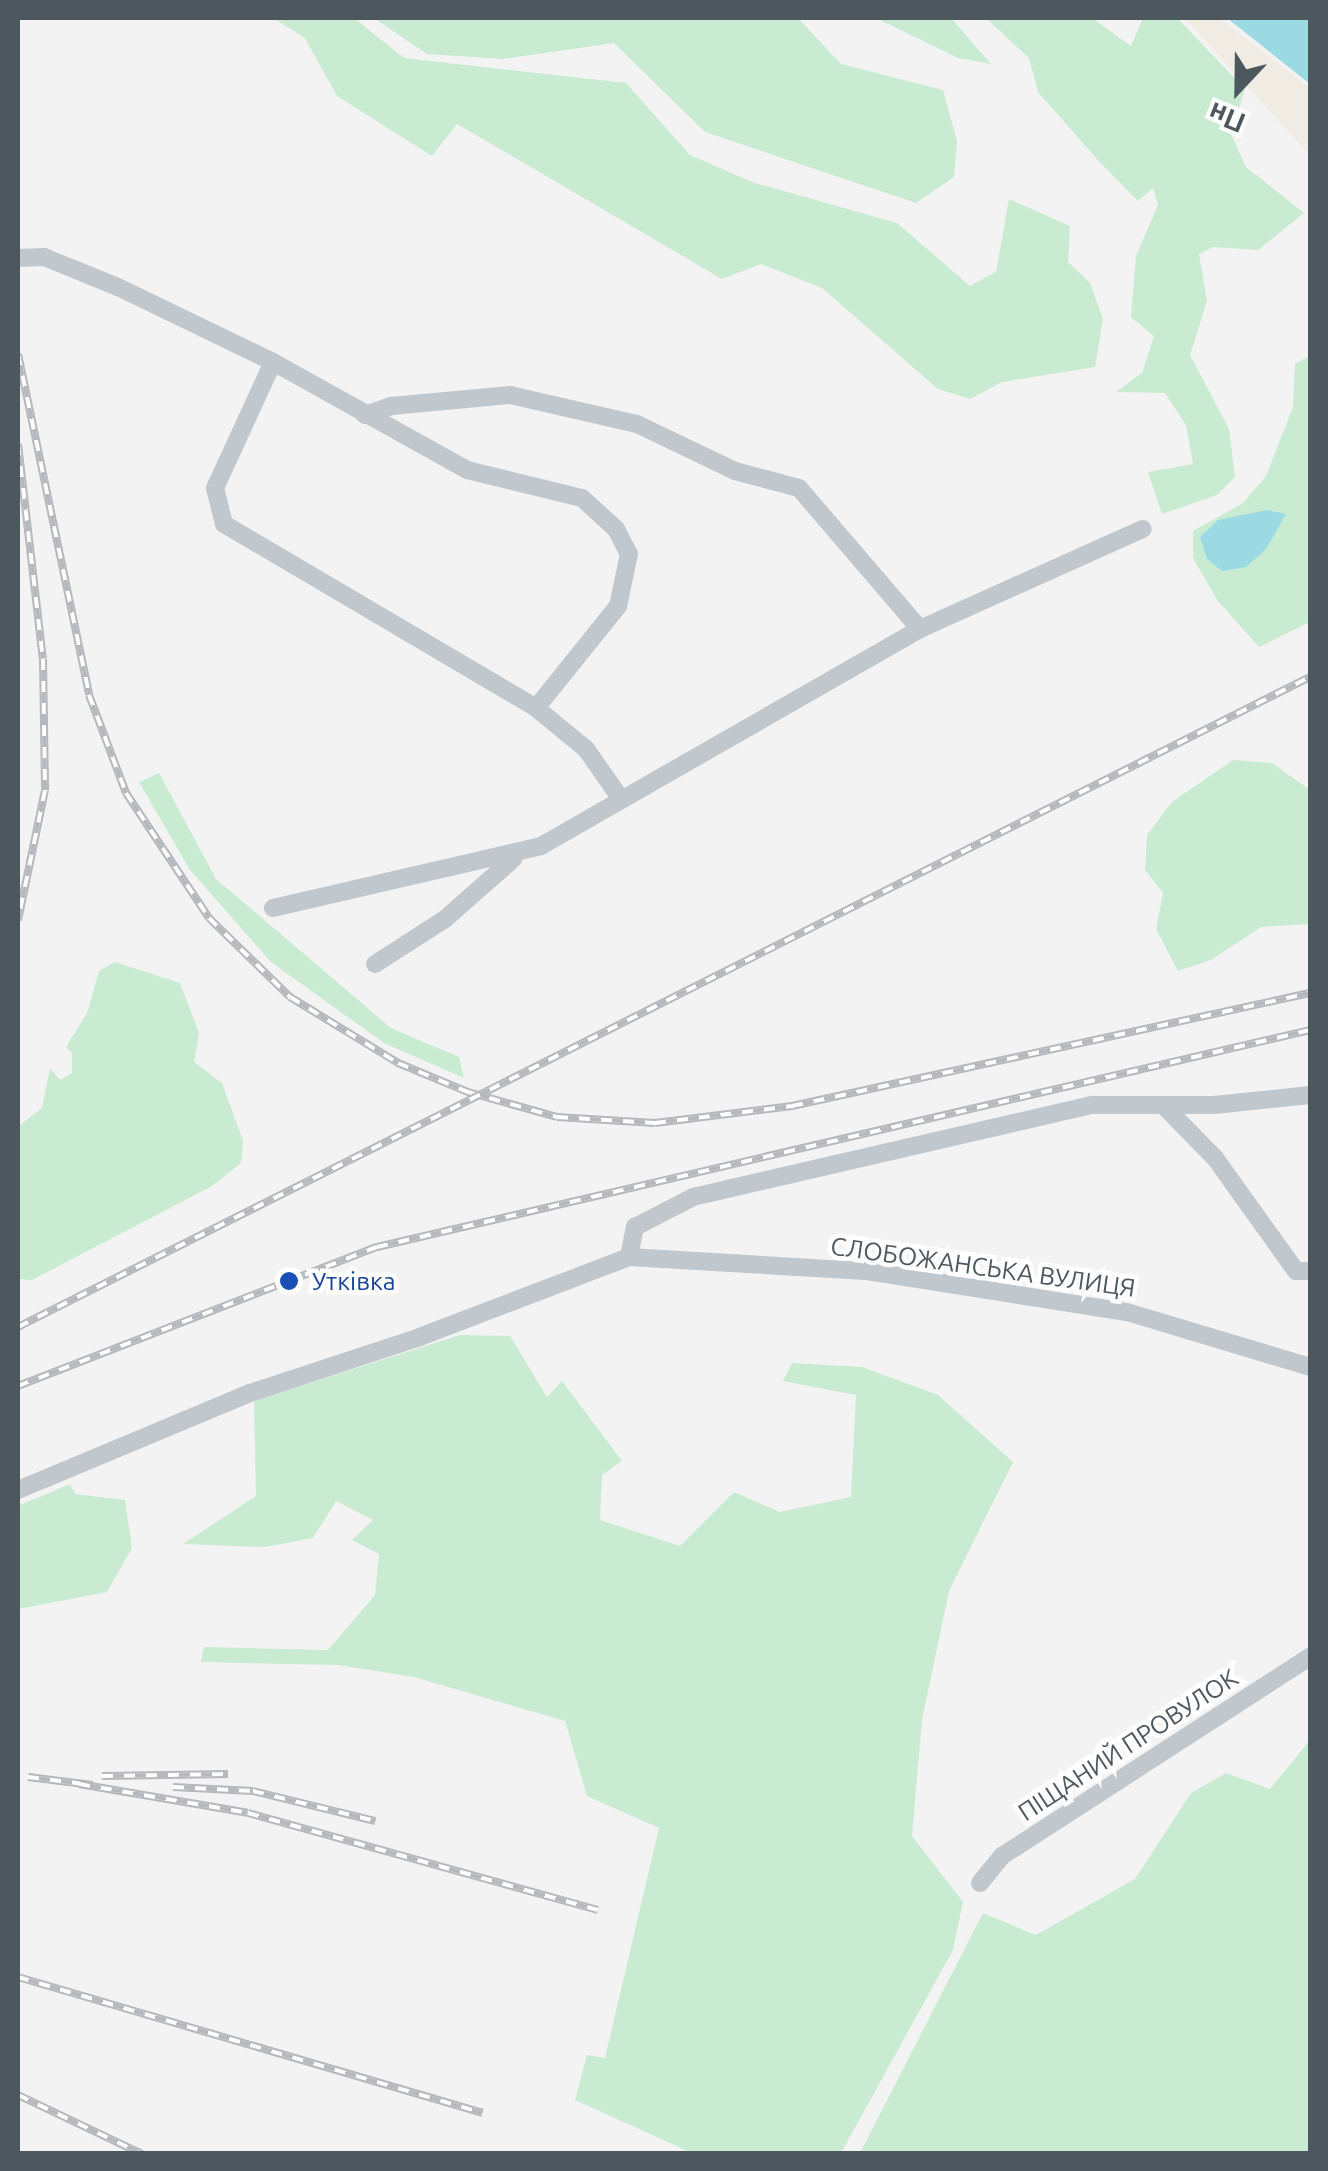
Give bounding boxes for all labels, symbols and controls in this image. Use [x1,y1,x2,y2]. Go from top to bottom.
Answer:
north arrow [1188,40,1288,140]
text: Пн [1204,97,1249,140]
street label: СЛОБОЖАНСЬКА ВУЛИЦЯ [829,1231,1137,1303]
place label: Уткiвка [312,1266,396,1296]
marker: Уткiвка [276,1268,302,1294]
street label: ПІЩАНИЙ ПРОВУЛОК [1013,1663,1243,1827]

